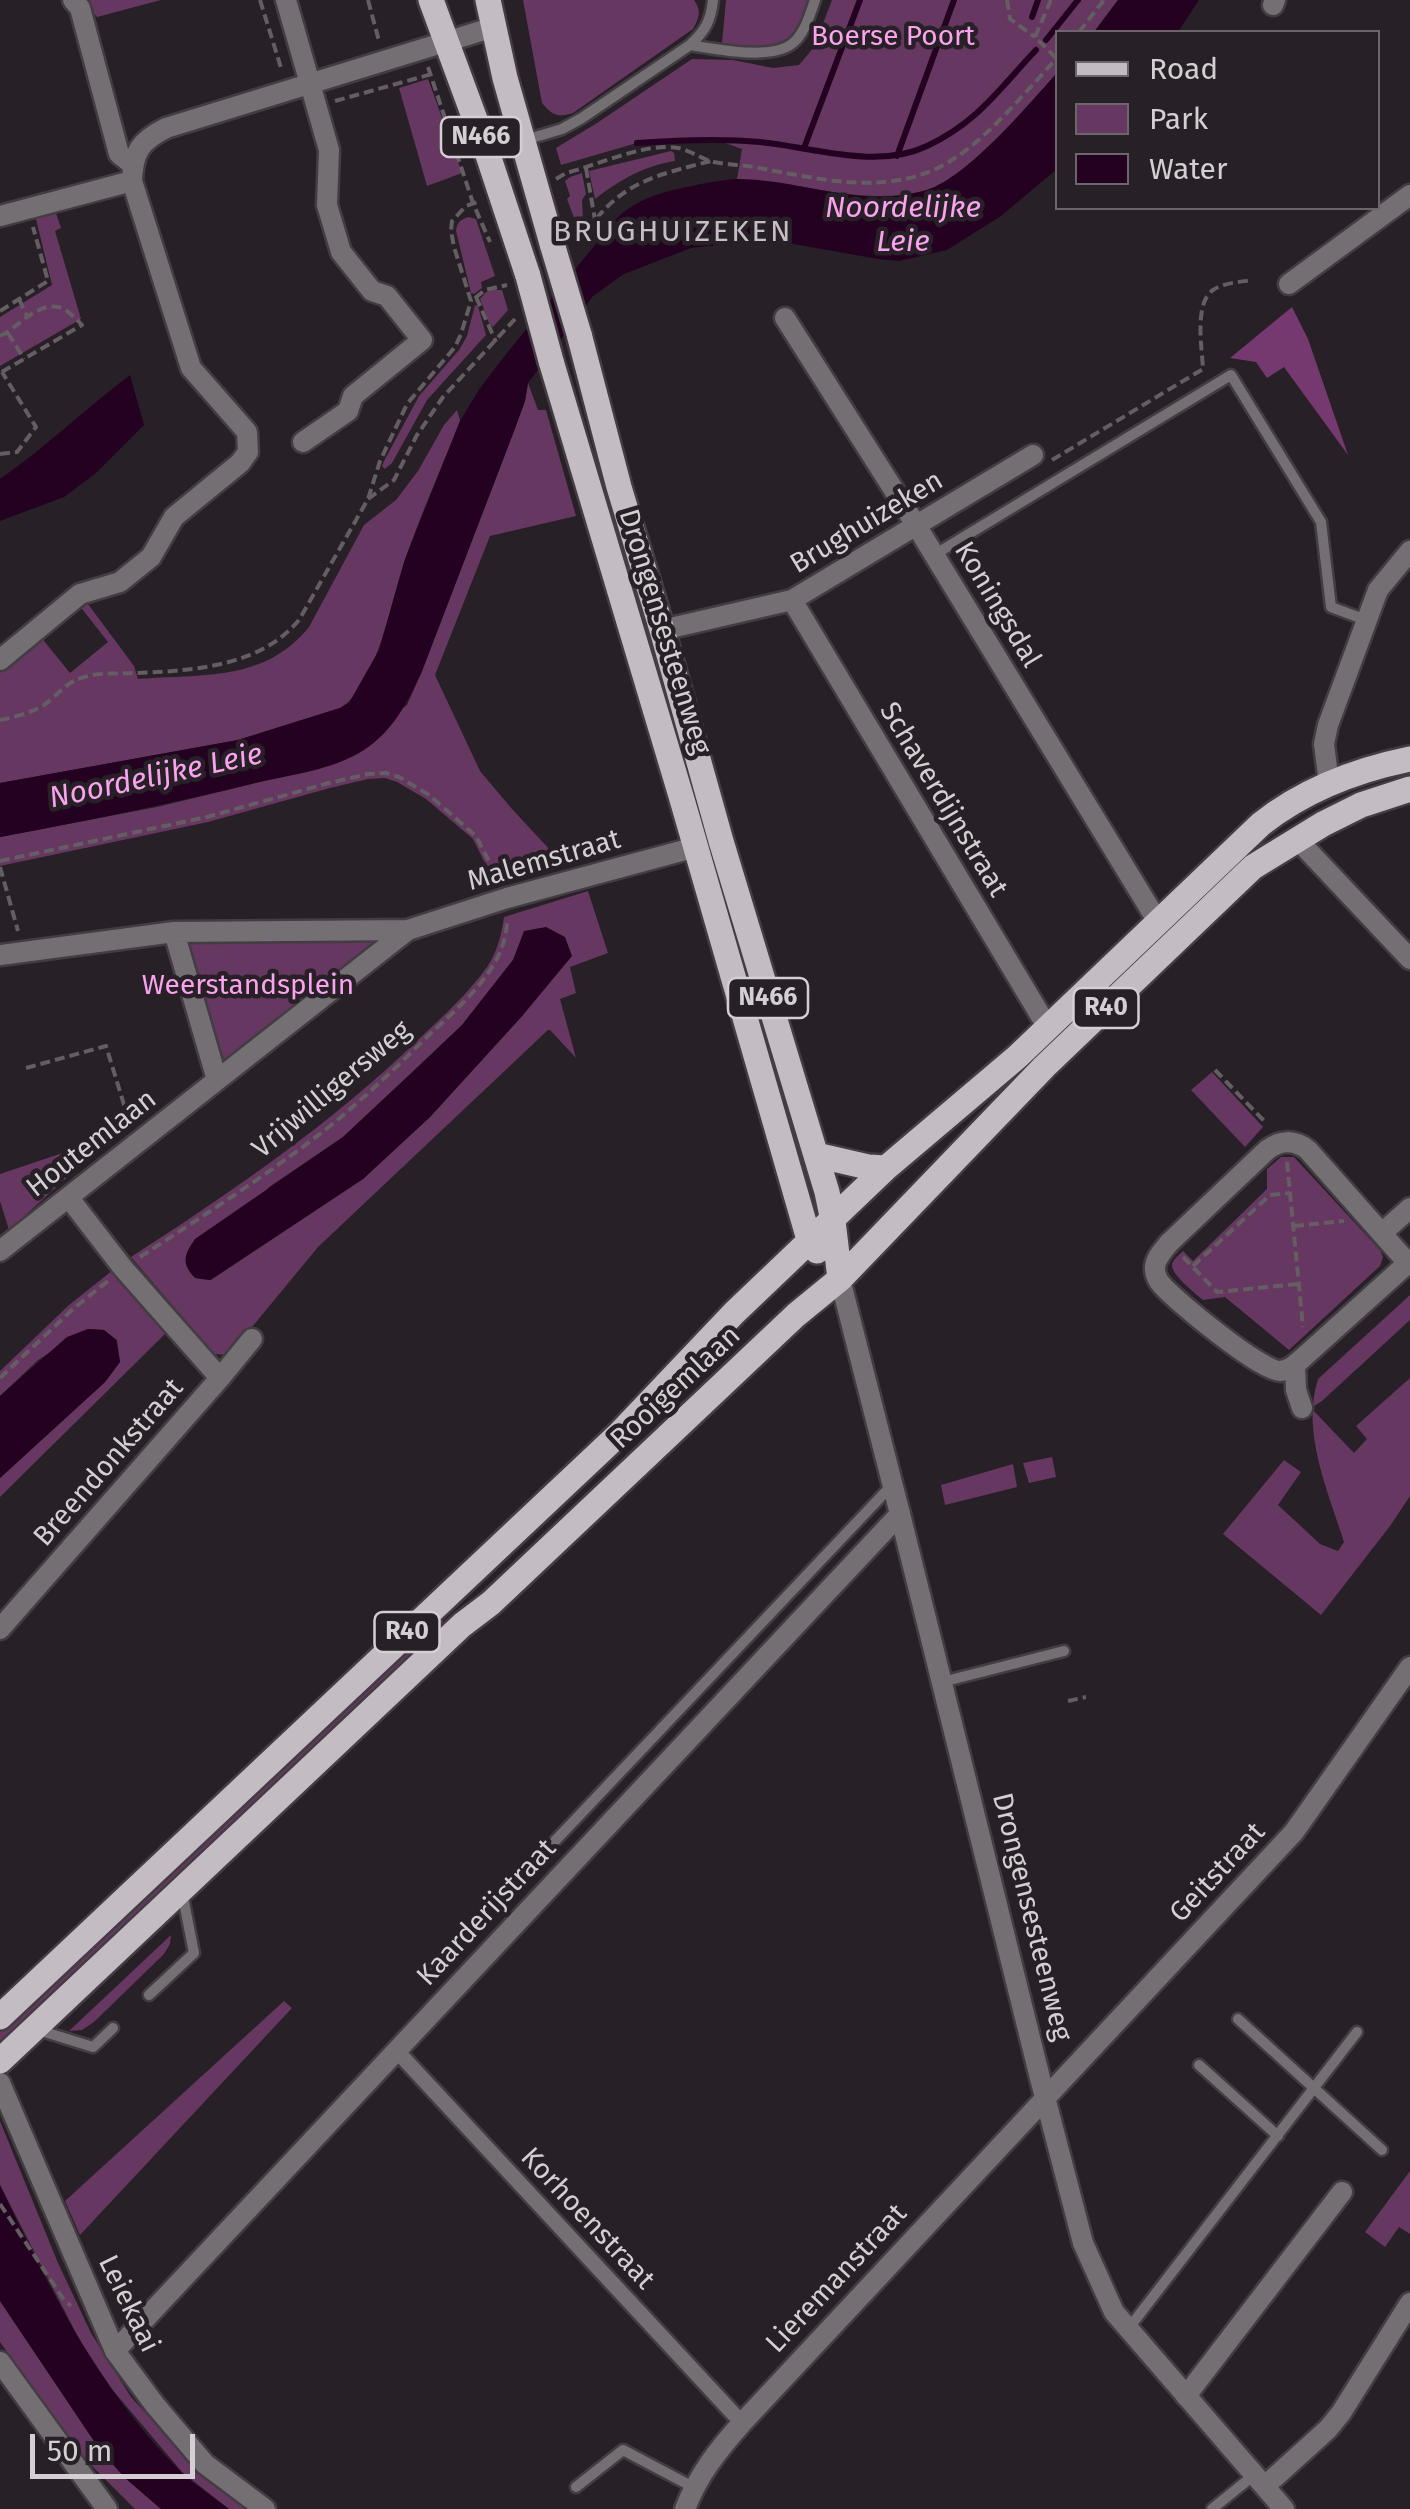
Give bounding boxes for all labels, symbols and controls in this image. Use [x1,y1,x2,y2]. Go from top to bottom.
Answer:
park label: Boerse Poort [811,20,975,54]
legend [1055,30,1380,210]
text: Road [1149,51,1218,87]
text: Park [1149,101,1208,137]
road number: N466 [441,117,521,157]
text: Water [1149,151,1228,187]
water label: Noordelijke Leie [825,191,981,262]
district label: BRUGHUIZEKEN [553,215,793,251]
street label: Brughuizeken [784,464,950,582]
street label: Drongensesteenweg [611,505,717,759]
street label: Koningsdal [946,536,1048,674]
street label: Schaverdijnstraat [872,697,1014,903]
water label: Noordelijke Leie [46,737,266,817]
street label: Malemstraat [464,823,624,899]
park label: Weerstandsplein [142,969,354,1003]
road number: N466 [728,978,808,1018]
road number: R40 [1074,988,1138,1028]
street label: Vrijwilligersweg [246,1014,418,1166]
street label: Houtemlaan [20,1083,164,1205]
street label: Rooigemlaan [604,1319,748,1457]
street label: Breendonkstraat [27,1372,191,1554]
road number: R40 [374,1612,440,1652]
street label: Drongensesteenweg [984,1789,1078,2045]
street label: Geitstraat [1163,1816,1273,1930]
street label: Kaarderijstraat [410,1833,564,1993]
street label: Korhoenstraat [513,2141,661,2297]
street label: Lieremanstraat [759,2198,915,2360]
street label: Leiekaai [90,2250,166,2358]
scale bar [35,2414,200,2476]
text: 50 m [47,2433,112,2469]

